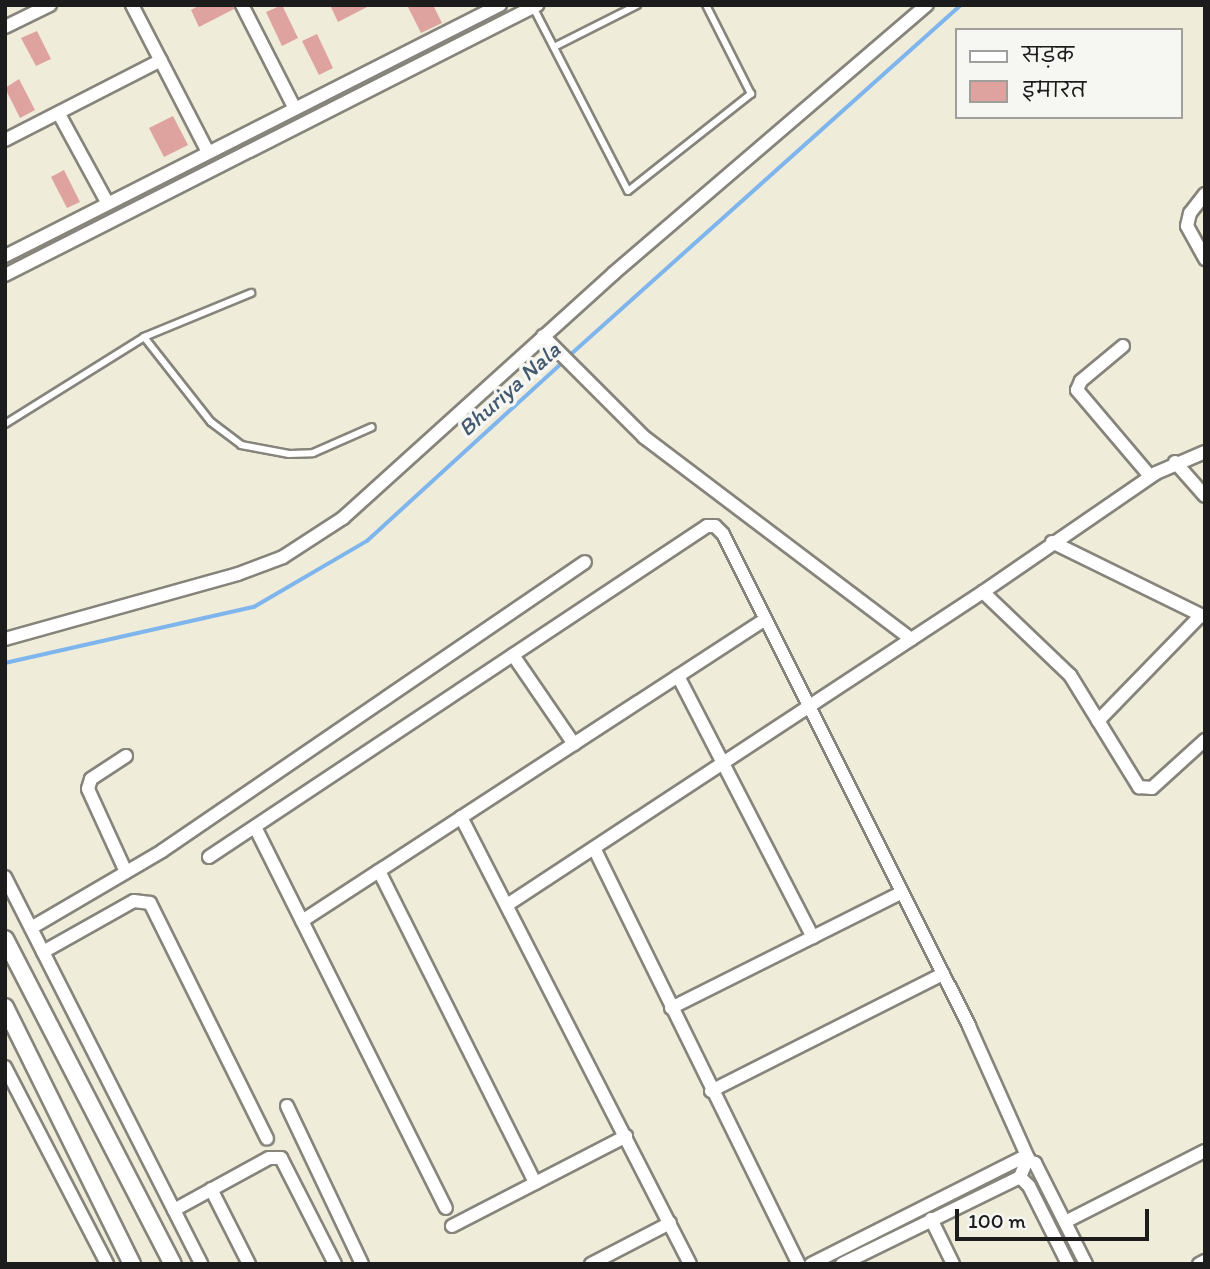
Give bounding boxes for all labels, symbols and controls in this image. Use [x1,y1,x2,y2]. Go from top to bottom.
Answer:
legend [954,28,1182,119]
text: सड़क [1022,42,1074,67]
text: इमारत [1022,77,1086,102]
water label: Bhuriya Nala [452,336,566,442]
scale bar [958,1196,1152,1240]
text: 100 m [968,1208,1026,1233]

